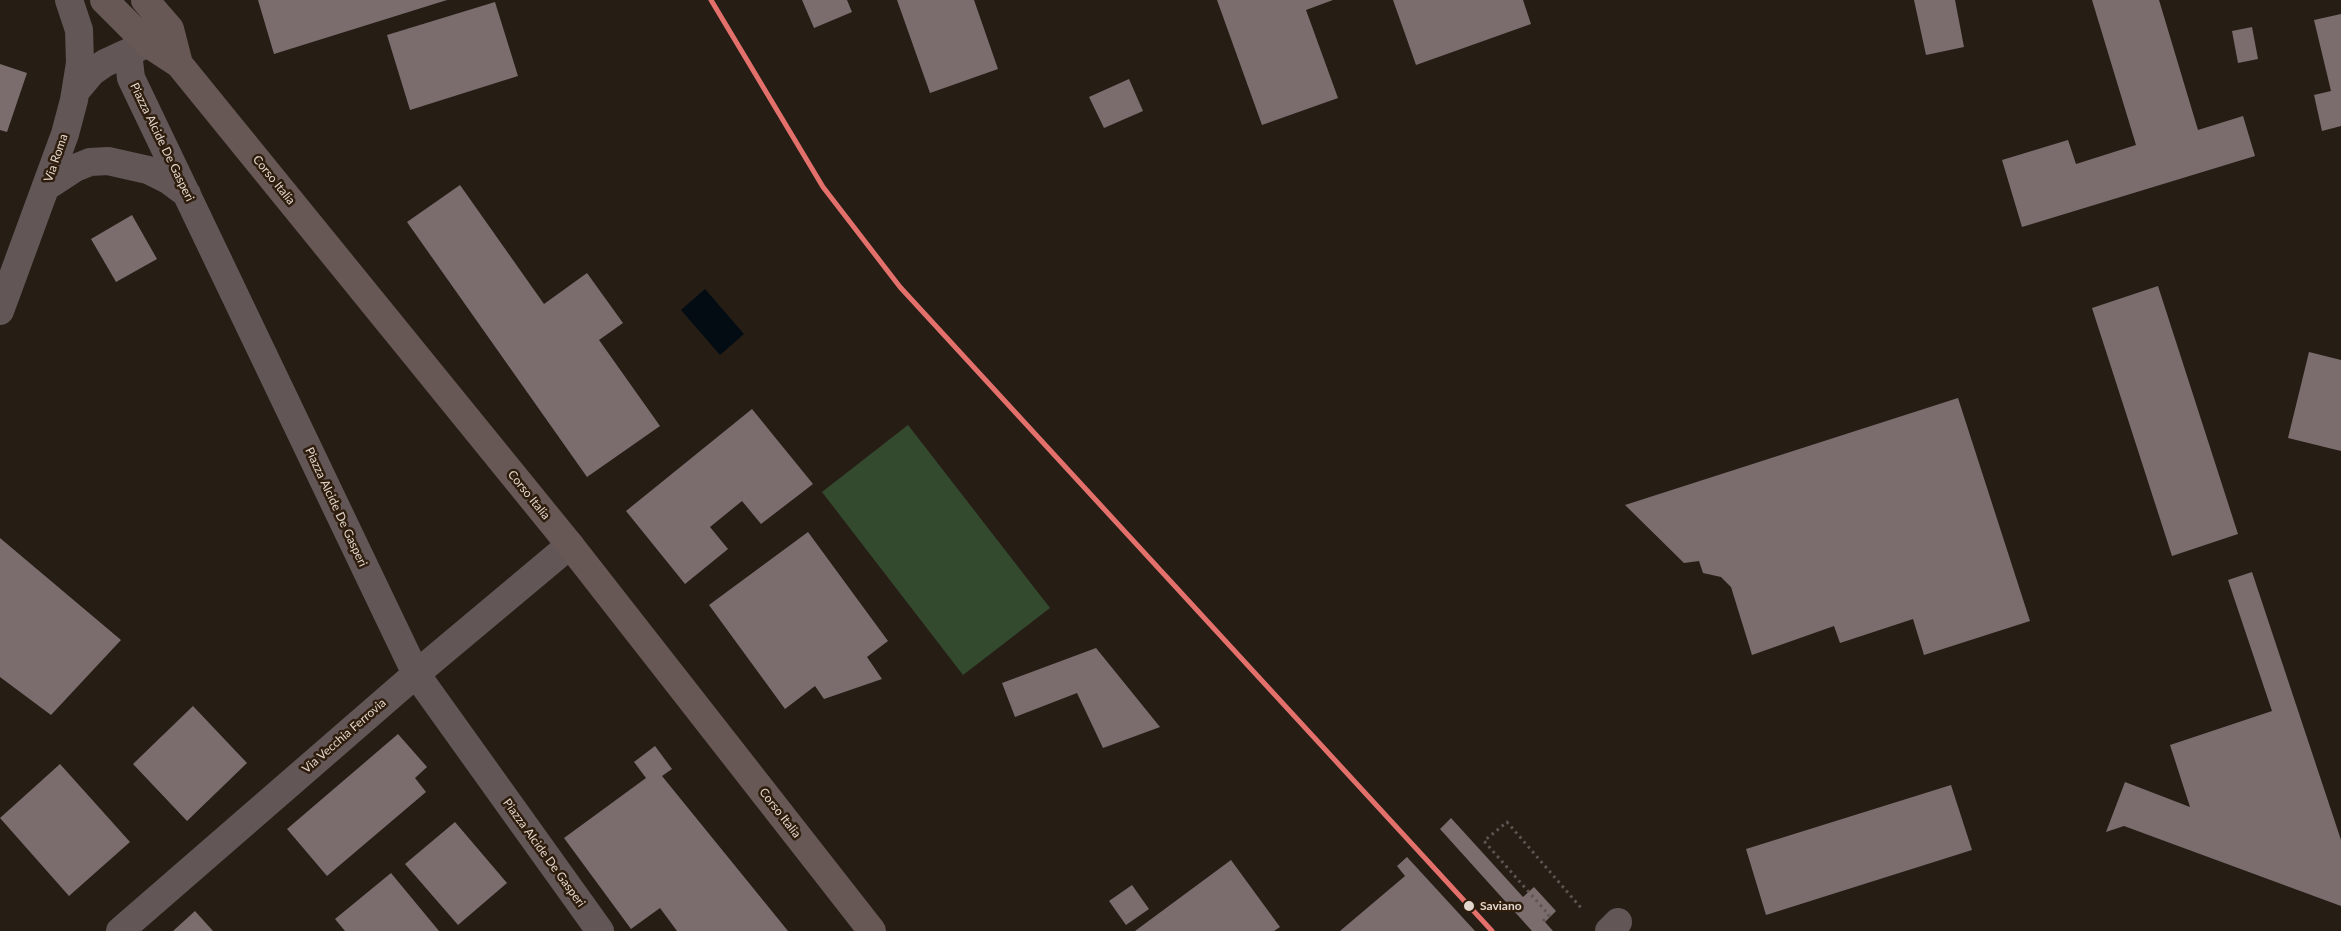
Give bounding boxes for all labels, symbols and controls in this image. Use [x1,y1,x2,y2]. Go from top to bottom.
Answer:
street label: Piazza Alcide De Gasperi [127,80,197,204]
street label: Via Roma [41,132,71,184]
street label: Corso Italia [250,152,298,208]
street label: Piazza Alcide De Gasperi [302,445,370,569]
street label: Corso Italia [505,467,553,523]
street label: Via Vecchia Ferrovia [299,696,389,776]
street label: Corso Italia [756,785,804,841]
street label: Piazza Alcide De Gasperi [500,796,588,910]
marker: Saviano [1462,899,1476,913]
place label: Saviano [1480,899,1522,913]

